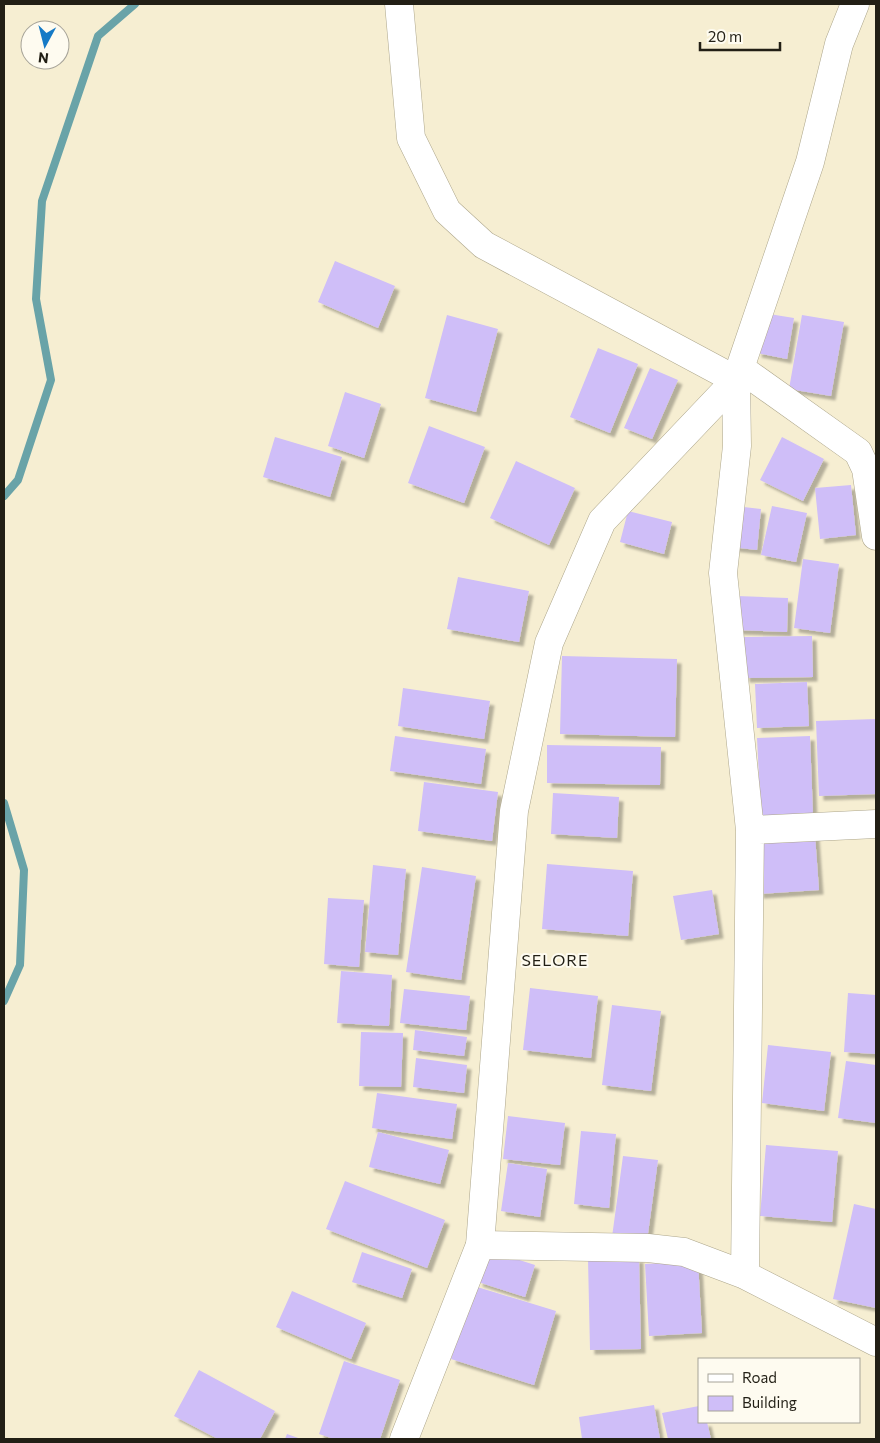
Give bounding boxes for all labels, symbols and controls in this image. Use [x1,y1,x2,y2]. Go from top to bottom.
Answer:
north arrow [20,20,70,70]
scale bar [700,20,780,52]
text: 20 m [708,27,742,45]
text: N [37,49,50,67]
district label: SELORE [521,950,589,969]
legend [698,1358,860,1423]
text: Road [742,1368,777,1386]
text: Building [742,1393,797,1411]

